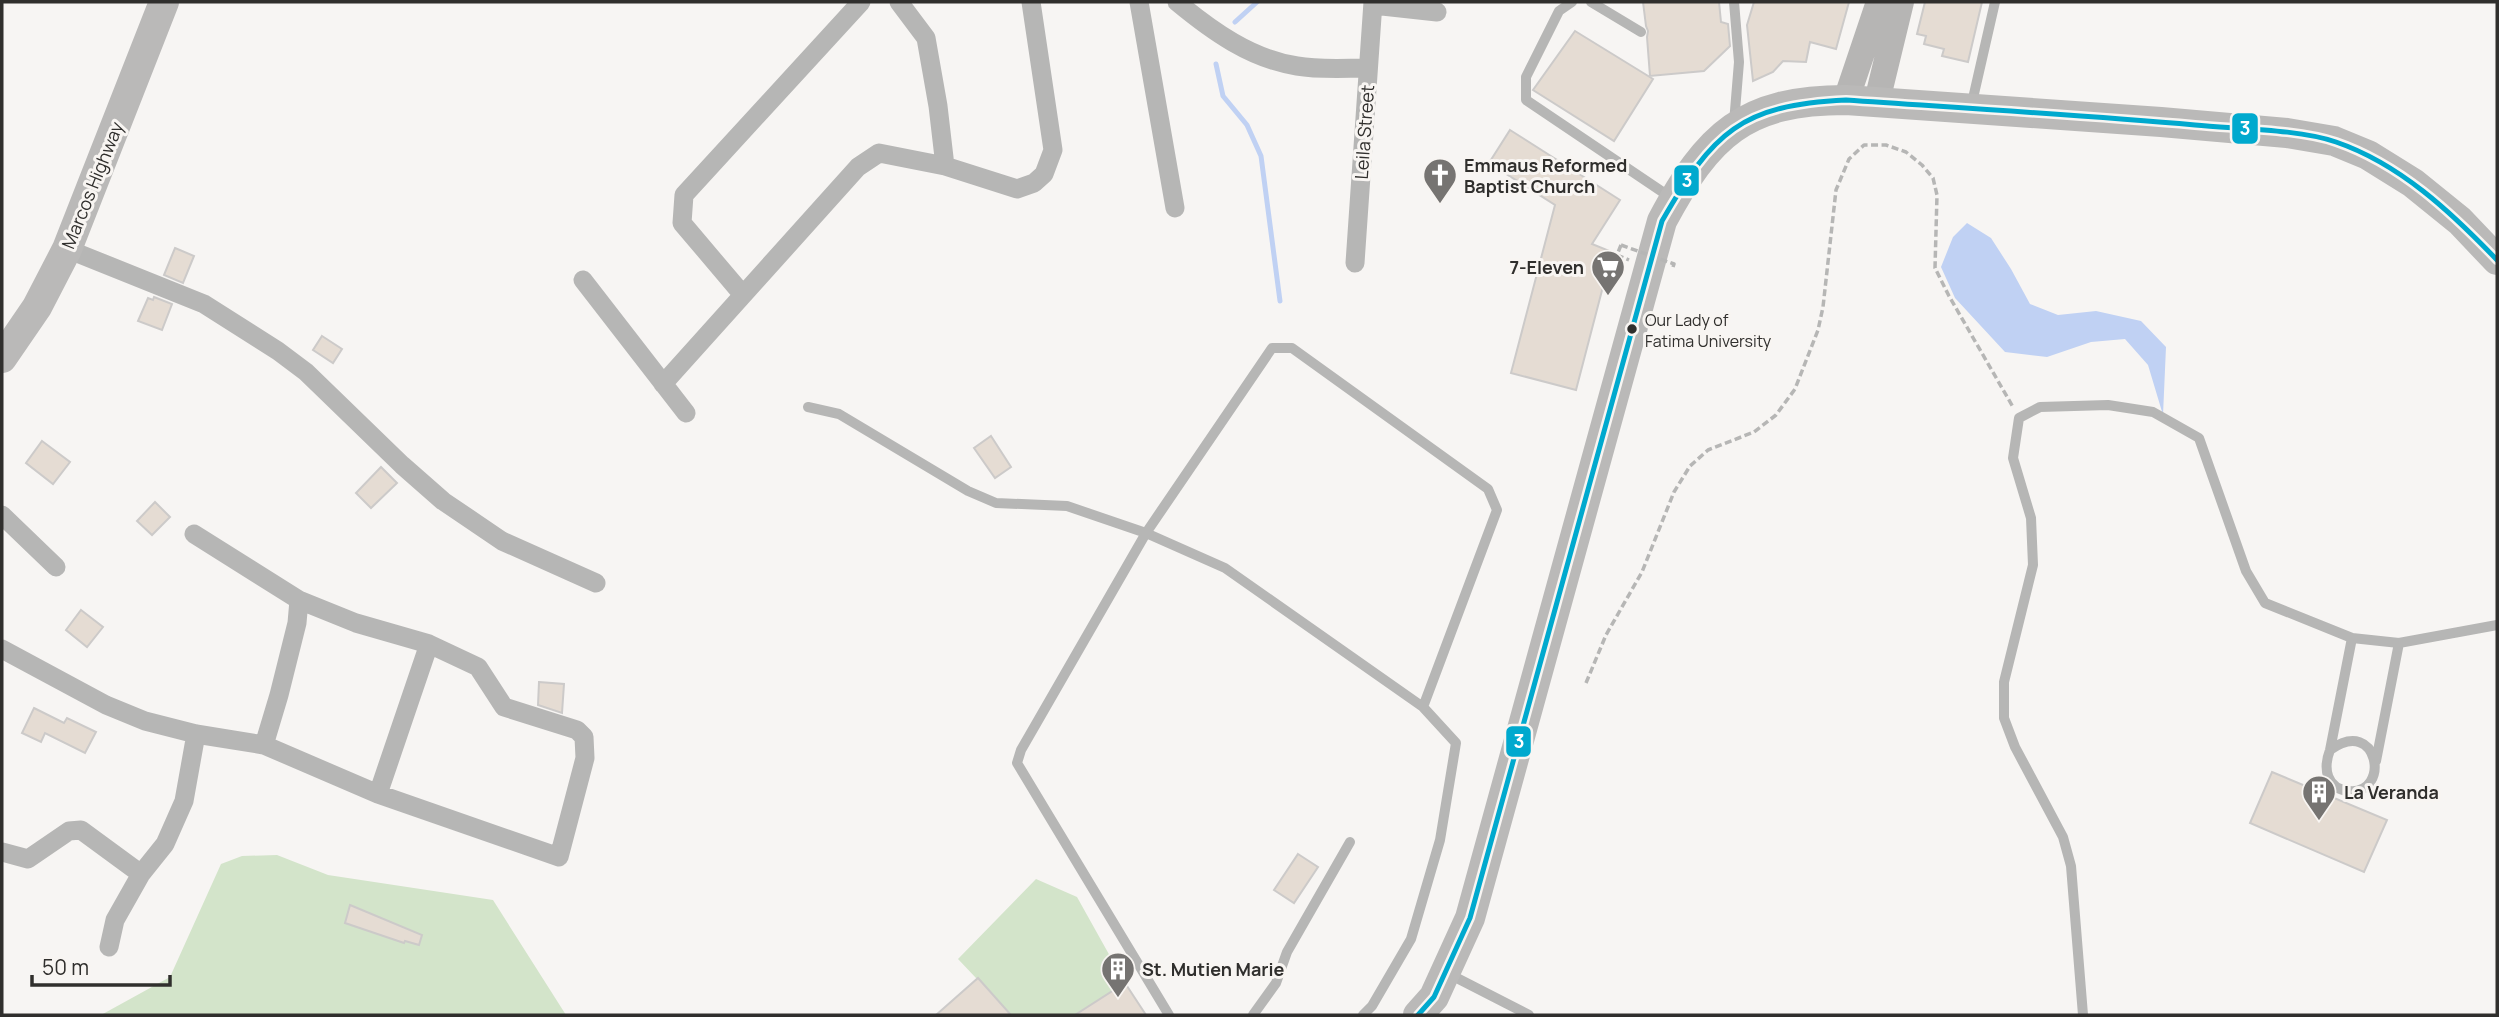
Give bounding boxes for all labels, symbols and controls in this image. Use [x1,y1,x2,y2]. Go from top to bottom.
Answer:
street label: Leila Street [1349,84,1379,180]
line badge: 3 [2231,112,2259,145]
text: 3 [2239,115,2251,141]
street label: Marcos Highway [56,118,129,252]
place label: Emmaus Reformed Baptist Church [1464,153,1627,198]
church icon: Emmaus Reformed Baptist Church [1421,156,1459,205]
line badge: 3 [1673,164,1700,197]
text: 3 [1681,167,1693,193]
supermarket icon: 7-Eleven [1589,248,1627,297]
place label: 7-Eleven [1509,255,1584,279]
place label: Our Lady of Fatima University [1645,309,1772,352]
marker: Our Lady of Fatima University [1625,322,1639,336]
line badge: 3 [1505,725,1532,758]
text: 3 [1513,728,1525,754]
building icon: La Veranda [2300,773,2338,822]
place label: La Veranda [2344,780,2439,804]
scale bar [32,944,170,988]
building icon: St. Mutien Marie [1099,950,1137,999]
text: 50 m [42,953,89,981]
place label: St. Mutien Marie [1142,957,1285,981]

